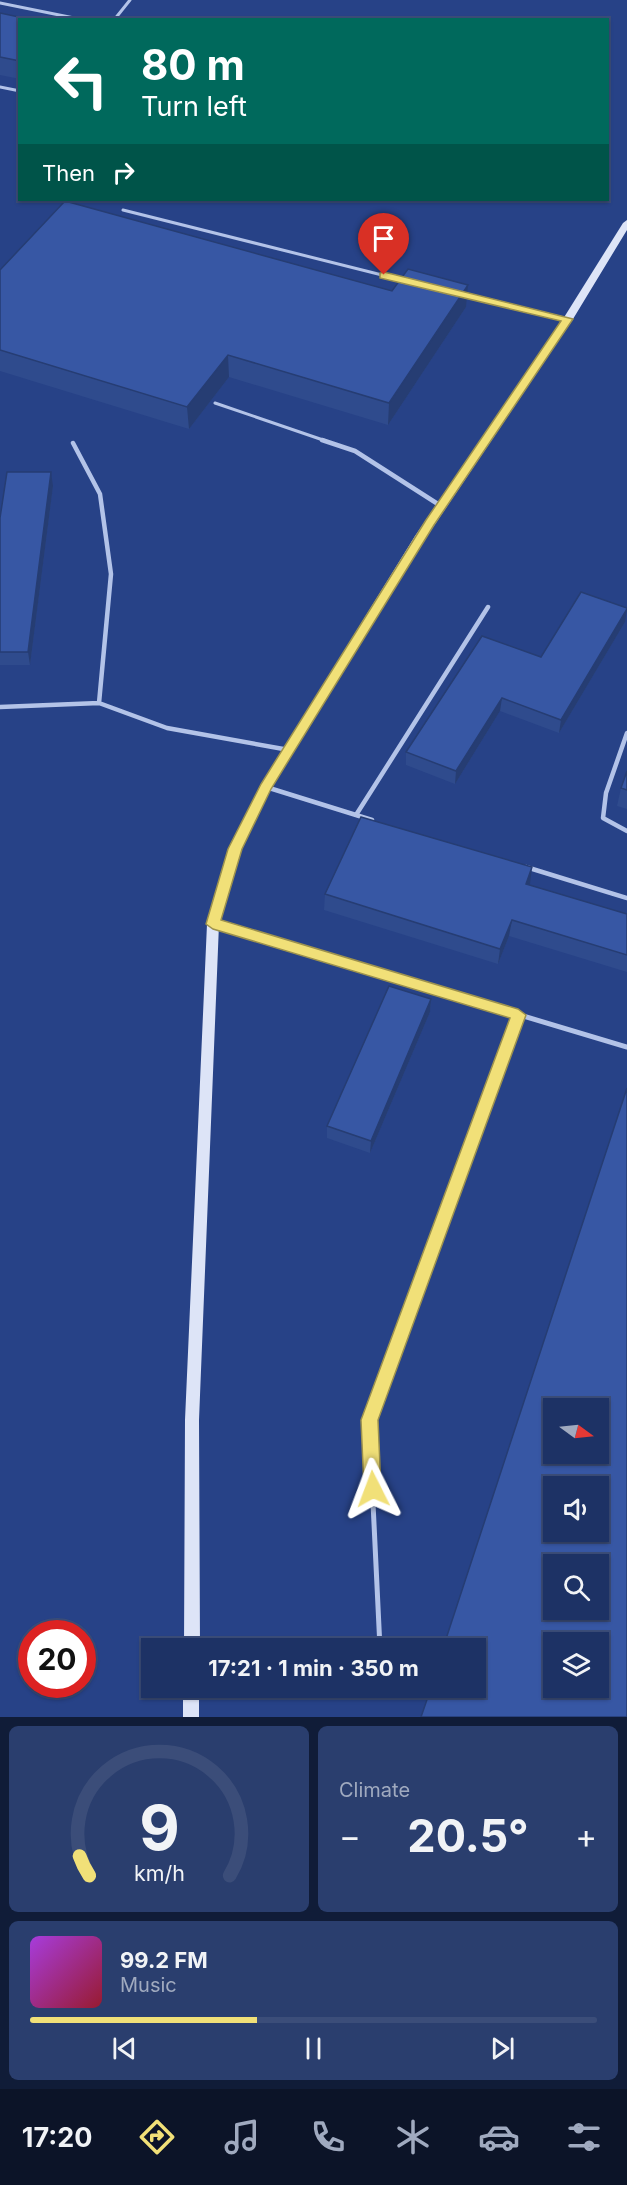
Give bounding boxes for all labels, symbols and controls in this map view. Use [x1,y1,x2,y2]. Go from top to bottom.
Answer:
text: 80 m [141,39,245,90]
icon: left [42,42,120,120]
text: Turn left [141,90,247,123]
icon: right [107,156,140,189]
text: Then [42,160,95,186]
pin [358,213,409,275]
icon: arrive [367,222,400,255]
north arrow [543,1398,609,1464]
map controls [543,1398,609,1698]
position arrow [341,1457,405,1521]
button: sound [543,1476,609,1542]
button: search [543,1554,609,1620]
speed limit sign: 20 [18,1620,96,1698]
button: layers [543,1632,609,1698]
text: 17:21 · 1 min · 350 m [208,1655,419,1681]
text: Climate [339,1778,410,1802]
text: 9 [139,1790,179,1865]
text: 20.5° [407,1808,529,1863]
text: − [339,1816,361,1856]
text: + [575,1816,597,1856]
text: km/h [134,1860,184,1886]
text: 99.2 FM [120,1947,208,1973]
text: Music [120,1973,177,1997]
icon: previous [108,2032,141,2065]
icon: pause [297,2032,330,2065]
icon: next [486,2032,519,2065]
icon: directions [136,2116,178,2158]
icon: music [221,2116,263,2158]
icon: phone [307,2116,349,2158]
icon: climate [392,2116,434,2158]
icon: car [478,2116,520,2158]
icon: filters [563,2116,605,2158]
text: 17:20 [22,2121,92,2154]

